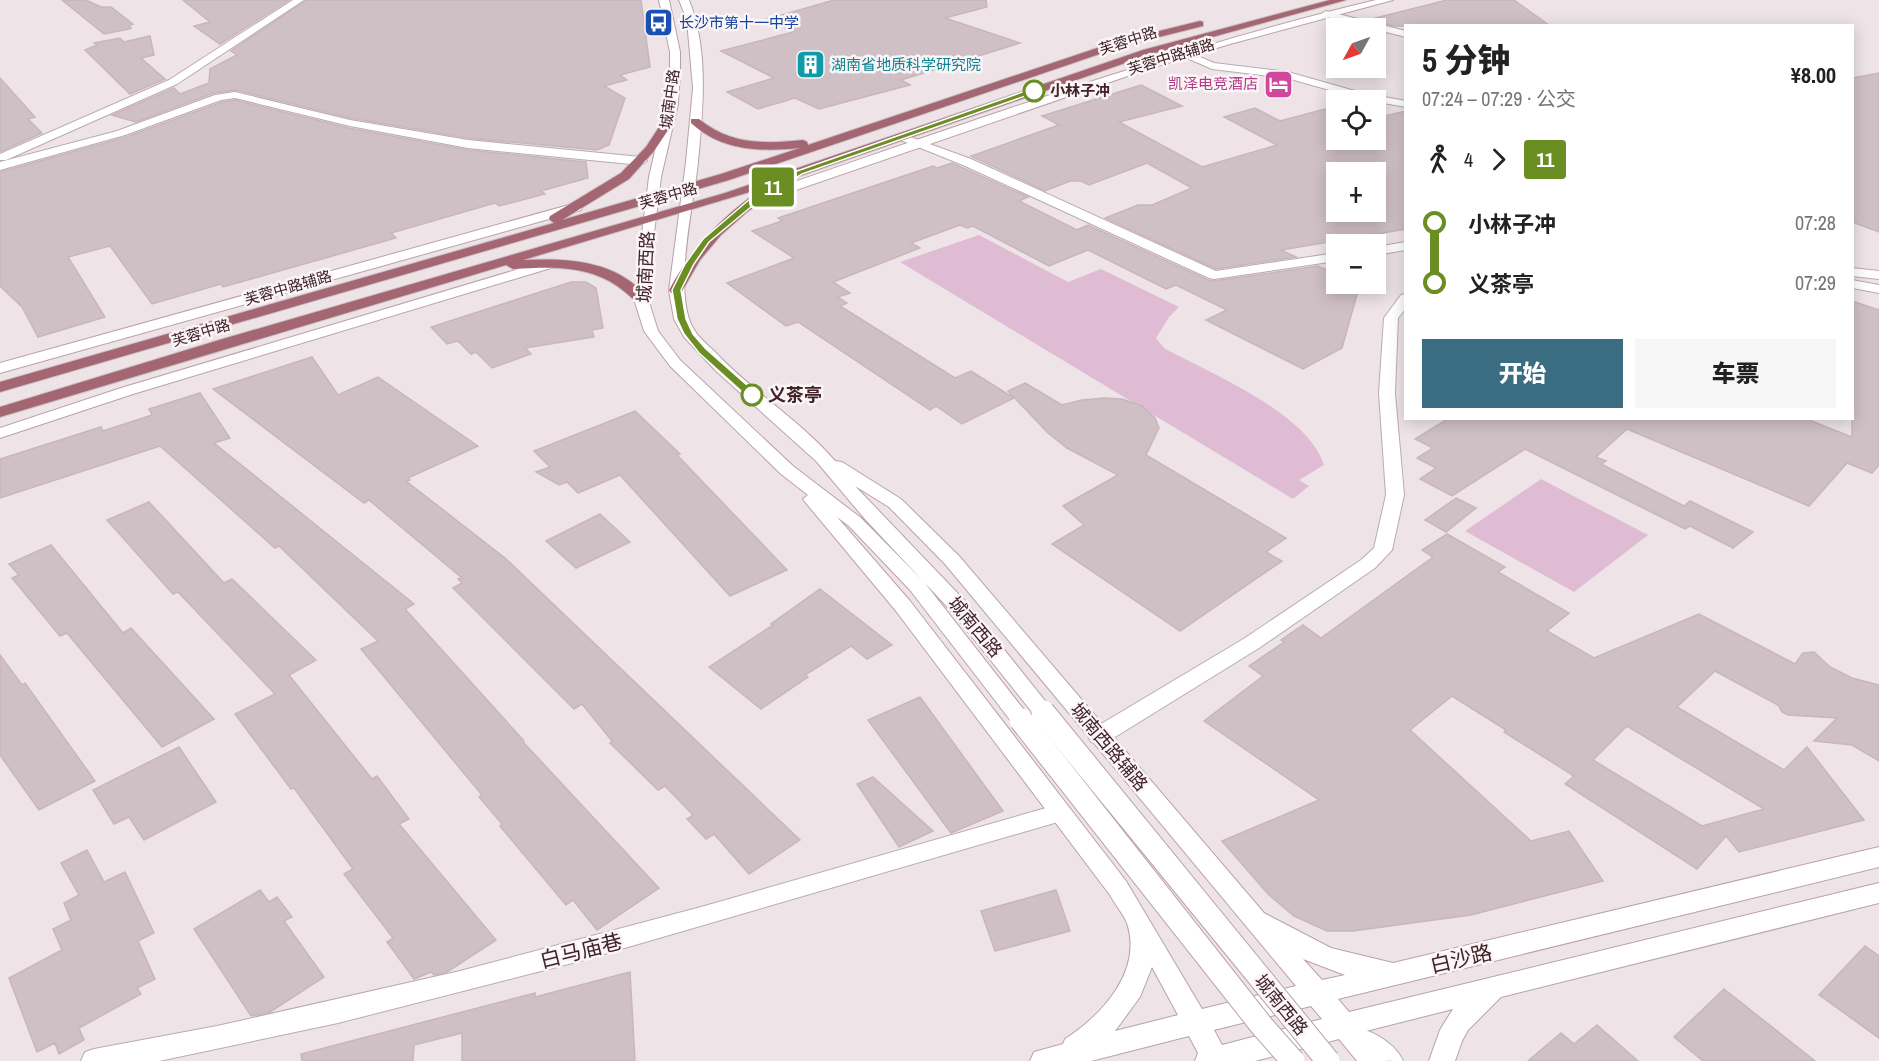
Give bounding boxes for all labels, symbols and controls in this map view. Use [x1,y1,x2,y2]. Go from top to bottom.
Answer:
bus stop icon: 长沙市第十一中学 [642,7,674,39]
place label: 长沙市第十一中学 [679,12,799,33]
north arrow [1326,18,1386,78]
map controls [1326,18,1386,294]
street label: 芙蓉中路 [1096,21,1160,60]
street label: 芙蓉中路辅路 [1125,33,1217,80]
text: 5 分钟 [1422,38,1511,82]
building icon: 湖南省地质科学研究院 [794,49,826,81]
place label: 湖南省地质科学研究院 [831,54,981,75]
text: ¥8.00 [1791,60,1836,90]
street label: 城南中路 [655,68,684,130]
hotel icon: 凯泽电竞酒店 [1263,68,1295,100]
place label: 凯泽电竞酒店 [1168,73,1258,94]
marker: 小林子冲 [1023,80,1045,102]
place label: 小林子冲 [1050,80,1110,101]
text: 07:24 – 07:29 · 公交 [1422,85,1576,112]
button: locate [1326,90,1386,150]
icon: walk [1422,143,1455,176]
icon: forward [1482,143,1515,176]
text: 11 [1536,145,1554,174]
text: 4 [1464,146,1473,173]
button: + [1326,162,1386,222]
line badge: 11 [746,168,800,207]
text: 11 [764,173,782,202]
street label: 芙蓉中路 [636,177,700,214]
text: 小林子冲 [1468,209,1556,239]
text: 07:28 [1795,209,1836,236]
street label: 城南西路 [631,230,660,304]
button: − [1326,234,1386,294]
street label: 芙蓉中路辅路 [242,265,334,310]
text: 义茶亭 [1468,269,1534,299]
text: 07:29 [1795,269,1836,296]
street label: 芙蓉中路 [169,314,233,351]
button: 开始 [1422,339,1623,408]
button: 车票 [1635,339,1836,408]
place label: 义茶亭 [768,382,822,407]
marker: 义茶亭 [741,384,763,406]
street label: 城南西路 [943,591,1008,662]
street label: 城南西路辅路 [1065,697,1154,796]
street label: 白马庙巷 [537,926,625,975]
street label: 白沙路 [1427,937,1495,980]
street label: 城南西路 [1249,969,1314,1041]

